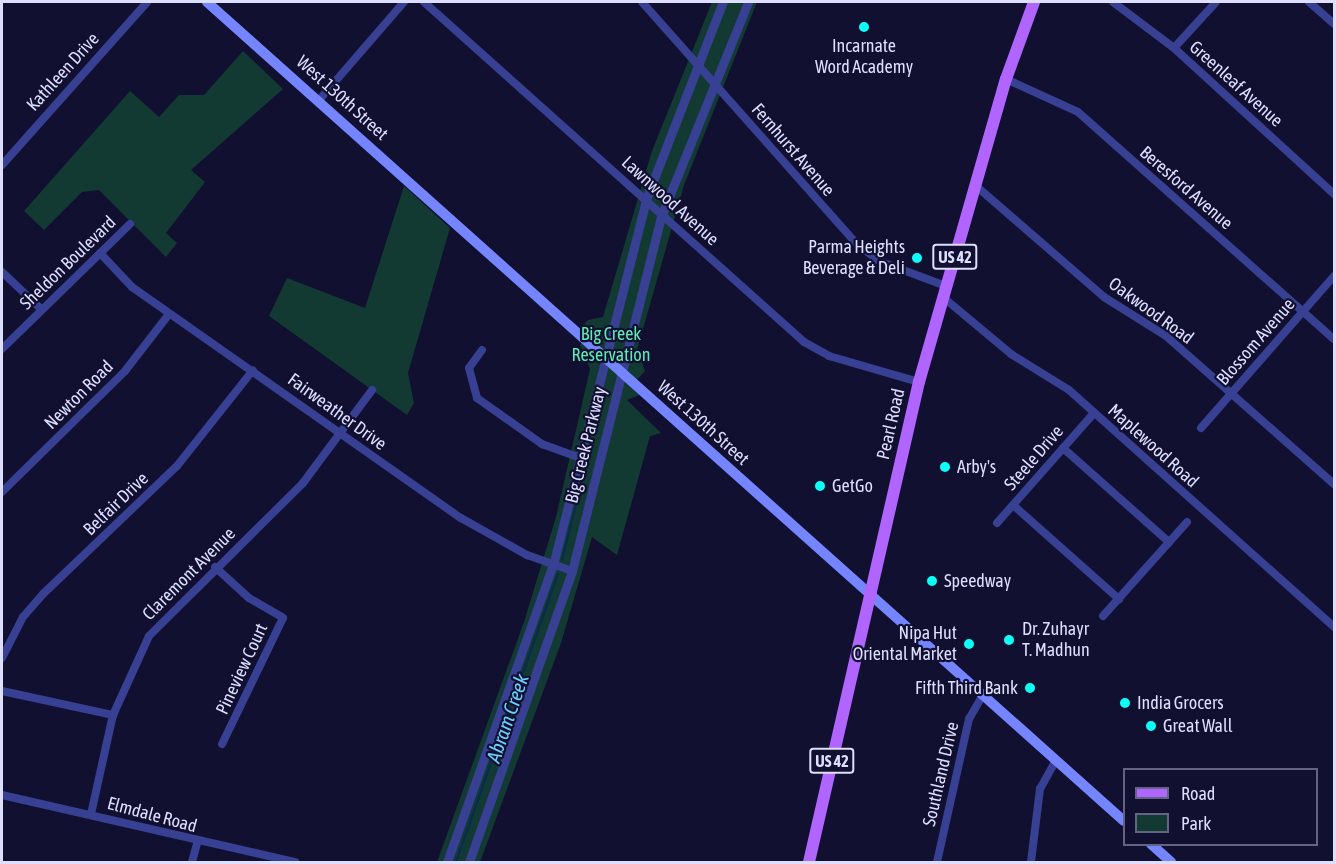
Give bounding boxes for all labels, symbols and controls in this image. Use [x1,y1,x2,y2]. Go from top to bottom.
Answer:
marker: Incarnate Word Academy [857,20,871,34]
street label: Kathleen Drive [22,28,104,116]
place label: Incarnate Word Academy [815,36,913,78]
street label: Greenleaf Avenue [1185,36,1287,132]
street label: West 130th Street [292,51,392,145]
street label: Fernhurst Avenue [747,99,839,201]
street label: Beresford Avenue [1135,142,1237,234]
street label: Lawnwood Avenue [617,152,723,250]
street label: Sheldon Boulevard [16,212,120,314]
place label: Parma Heights Beverage & Deli [803,237,905,280]
road number: US 42 [931,244,979,270]
marker: Parma Heights Beverage & Deli [910,251,924,265]
street label: Oakwood Road [1104,273,1198,349]
street label: Blossom Avenue [1212,294,1300,390]
park label: Big Creek Reservation [571,324,651,366]
street label: Newton Road [40,356,118,434]
street label: Fairweather Drive [283,369,391,455]
street label: West 130th Street [653,376,753,470]
street label: Big Creek Parkway [561,384,611,506]
street label: Pearl Road [872,386,910,462]
street label: Maplewood Road [1103,400,1203,492]
street label: Steele Drive [1000,421,1068,495]
place label: Arby's [957,456,996,478]
marker: Arby's [938,460,952,474]
street label: Belfair Drive [79,468,153,540]
place label: GetGo [832,475,873,497]
marker: GetGo [813,479,827,493]
street label: Claremont Avenue [138,523,240,625]
place label: Speedway [944,570,1011,592]
marker: Speedway [925,574,939,588]
place label: Dr. Zuhayr T. Madhun [1022,619,1090,662]
street label: Pineview Court [212,620,272,718]
place label: Nipa Hut Oriental Market [853,623,957,666]
marker: Dr. Zuhayr T. Madhun [1000,631,1018,649]
marker: Nipa Hut Oriental Market [962,637,976,651]
water label: Abram Creek [481,671,533,765]
place label: Fifth Third Bank [915,677,1018,699]
marker: Fifth Third Bank [1023,681,1037,695]
place label: India Grocers [1137,692,1224,714]
marker: India Grocers [1118,696,1132,710]
place label: Great Wall [1163,715,1232,737]
marker: Great Wall [1144,719,1158,733]
street label: Southland Drive [919,720,963,828]
road number: US 42 [808,748,856,774]
legend [1123,768,1318,846]
text: Road [1181,783,1215,804]
street label: Elmdale Road [105,793,199,837]
text: Park [1181,813,1211,834]

